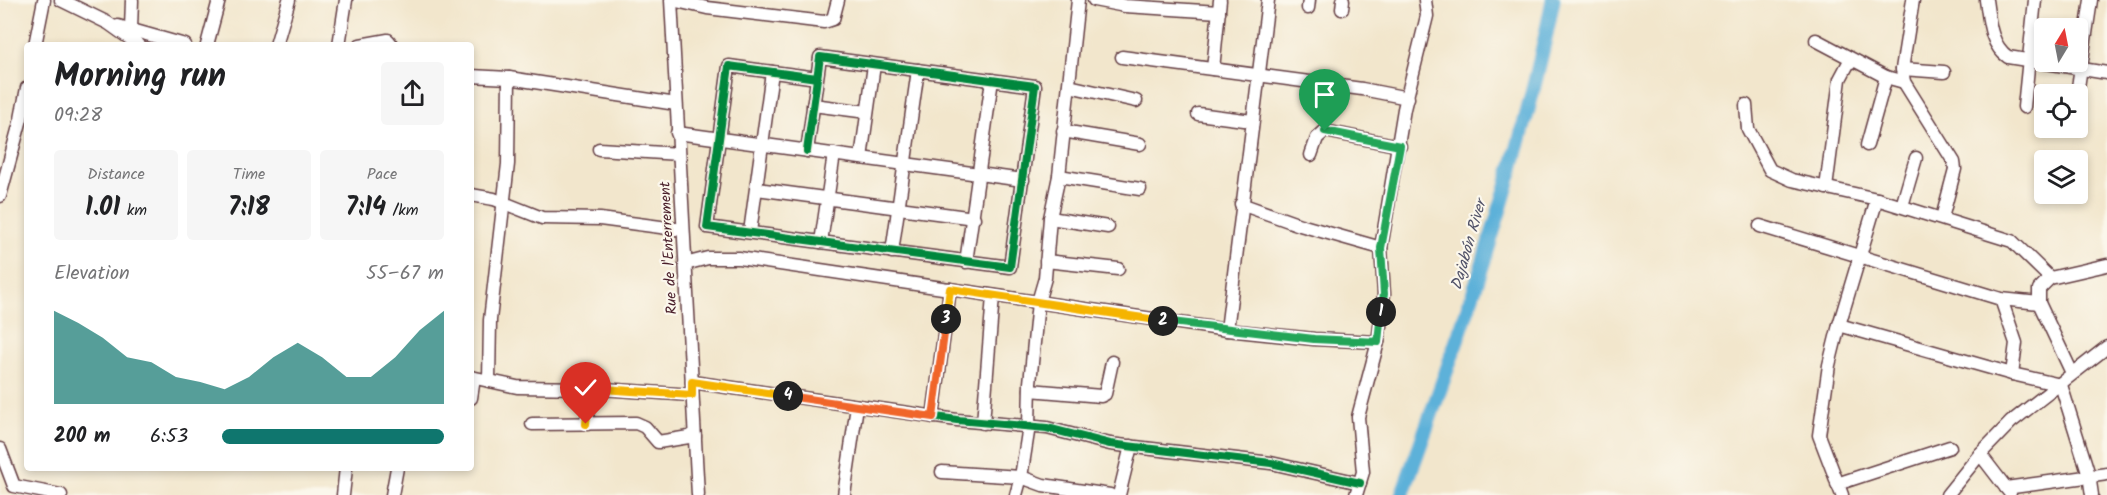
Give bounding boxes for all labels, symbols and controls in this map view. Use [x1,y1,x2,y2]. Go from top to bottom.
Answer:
north arrow [2034,18,2088,72]
map controls [2034,18,2088,204]
text: Morning run [54,51,226,104]
button: share [381,62,444,125]
pin [1299,69,1350,131]
icon: arrive [1308,78,1341,111]
button: locate [2034,84,2088,138]
text: 09:28 [54,100,102,132]
button: layers [2034,150,2088,204]
text: Distance [87,162,145,187]
text: Time [233,162,265,187]
text: Pace [367,162,397,187]
street label: Rue de l'Enterrement [654,181,684,315]
text: 1.01 [85,187,120,229]
text: 7:18 [228,187,270,229]
text: 7:14 [345,187,386,229]
water label: Dajabón River [1444,194,1495,293]
text: km [120,198,147,223]
text: /km [386,198,419,223]
text: Elevation [54,258,130,290]
text: 55–67 m [366,258,444,290]
pin: 1 [1366,297,1396,327]
text: 1 [1379,299,1383,324]
pin: 3 [931,304,961,334]
text: 3 [942,306,950,331]
pin: 2 [1148,306,1178,336]
text: 2 [1158,308,1168,333]
pin [560,362,611,424]
icon: check [569,371,602,404]
pin: 4 [773,381,803,411]
text: 4 [784,383,792,408]
text: 200 m [54,421,110,453]
text: 6:53 [150,421,188,453]

